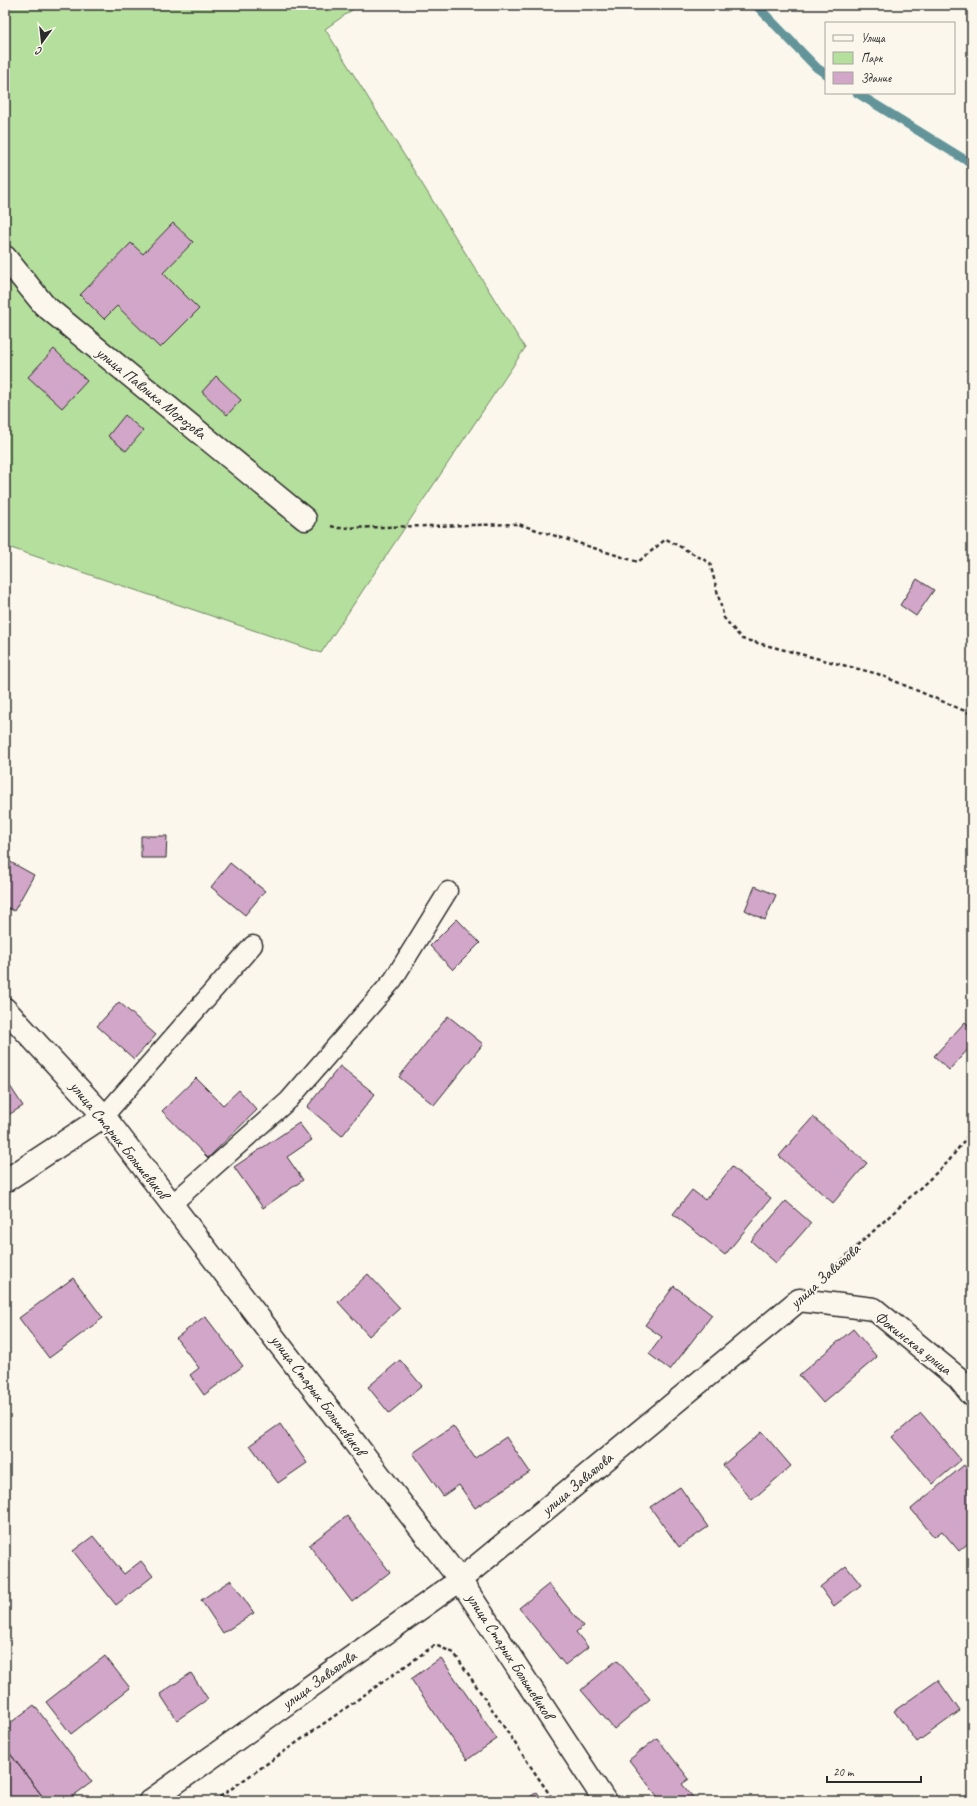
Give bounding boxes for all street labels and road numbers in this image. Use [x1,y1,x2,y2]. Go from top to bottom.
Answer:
street label: улица Павлика Морозова [91,342,211,444]
street label: улица Старых Большевиков [65,1076,175,1206]
street label: улица Завьялова [785,1239,865,1313]
street label: Фокинская улица [870,1307,956,1380]
street label: улица Старых Большевиков [266,1330,372,1463]
street label: улица Завьялова [536,1448,618,1520]
street label: улица Старых Большевиков [461,1589,560,1726]
street label: улица Завьялова [277,1646,361,1714]

